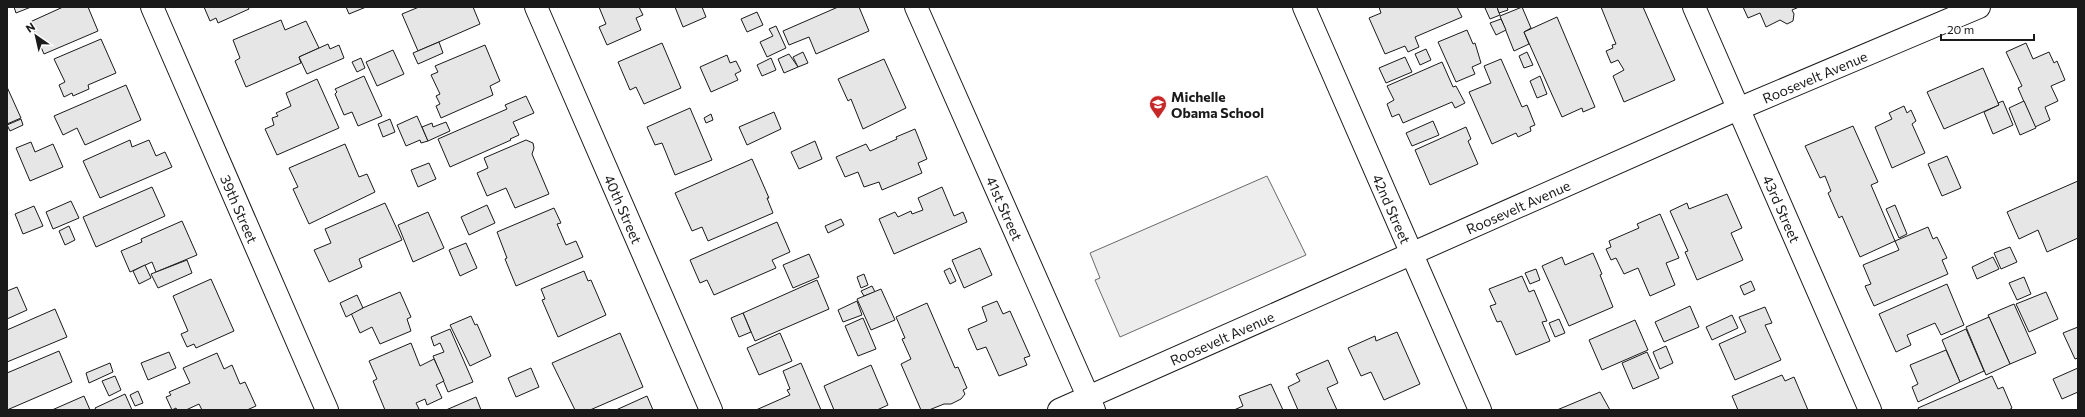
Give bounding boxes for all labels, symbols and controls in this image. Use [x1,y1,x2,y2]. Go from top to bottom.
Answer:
north arrow [16,16,56,56]
scale bar [1941,16,2034,42]
text: N [23,20,37,35]
text: 20 m [1947,22,1974,36]
street label: Roosevelt Avenue [1760,47,1870,106]
place label: Michelle Obama School [1171,88,1264,121]
school or university icon: Michelle Obama School [1148,94,1168,119]
street label: 42nd Street [1369,171,1415,246]
street label: 39th Street [217,172,262,246]
street label: 40th Street [601,172,646,246]
street label: 43rd Street [1760,172,1804,245]
street label: 41st Street [983,174,1027,243]
street label: Roosevelt Avenue [1463,176,1573,237]
street label: Roosevelt Avenue [1167,307,1276,368]

